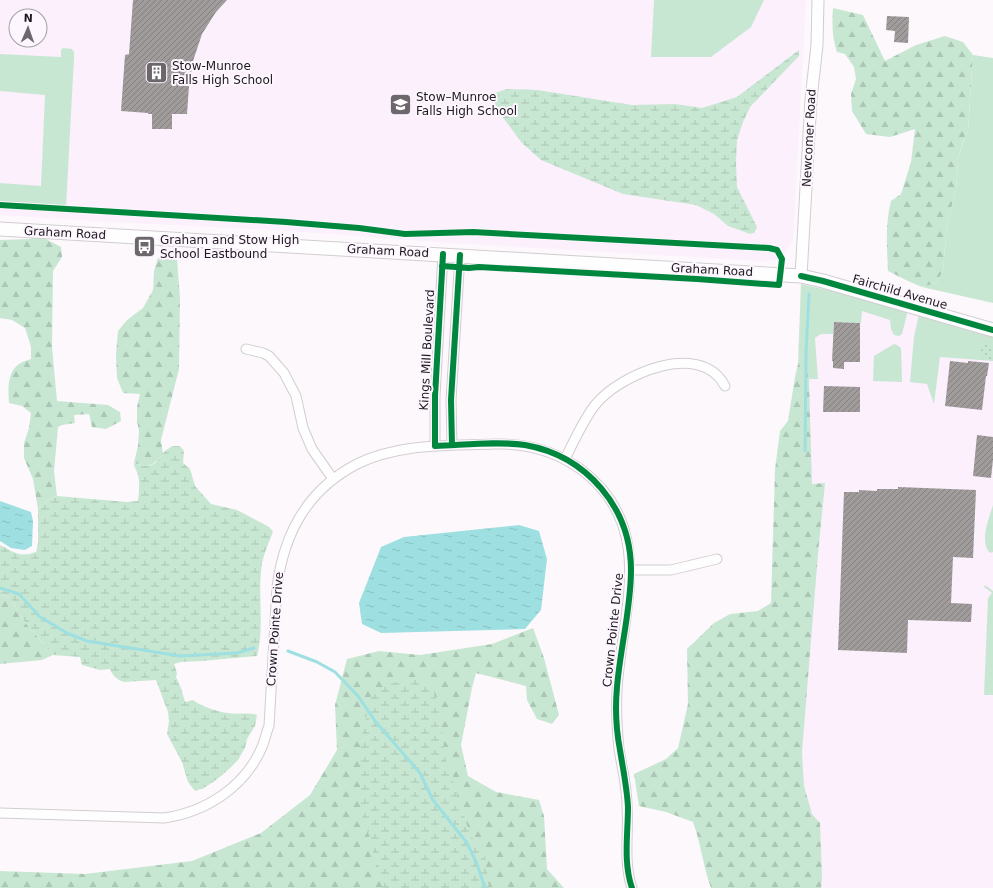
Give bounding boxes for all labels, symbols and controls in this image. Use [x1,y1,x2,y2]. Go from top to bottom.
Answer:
north arrow [8,8,48,48]
text: N [23,12,33,25]
place label: Stow-Munroe Falls High School [172,59,273,87]
building icon: Stow-Munroe Falls High School [144,60,170,86]
street label: Newcomer Road [799,89,819,187]
place label: Stow–Munroe Falls High School [416,90,517,118]
school or university icon: Stow–Munroe Falls High School [387,91,413,117]
street label: Graham Road [24,224,106,242]
place label: Graham and Stow High School Eastbound [160,233,299,261]
bus stop icon: Graham and Stow High School Eastbound [131,234,157,260]
street label: Graham Road [347,242,429,260]
street label: Graham Road [671,261,753,279]
street label: Fairchild Avenue [851,272,949,312]
street label: Kings Mill Boulevard [417,289,437,411]
street label: Crown Pointe Drive [264,571,286,687]
street label: Crown Pointe Drive [600,572,626,688]

